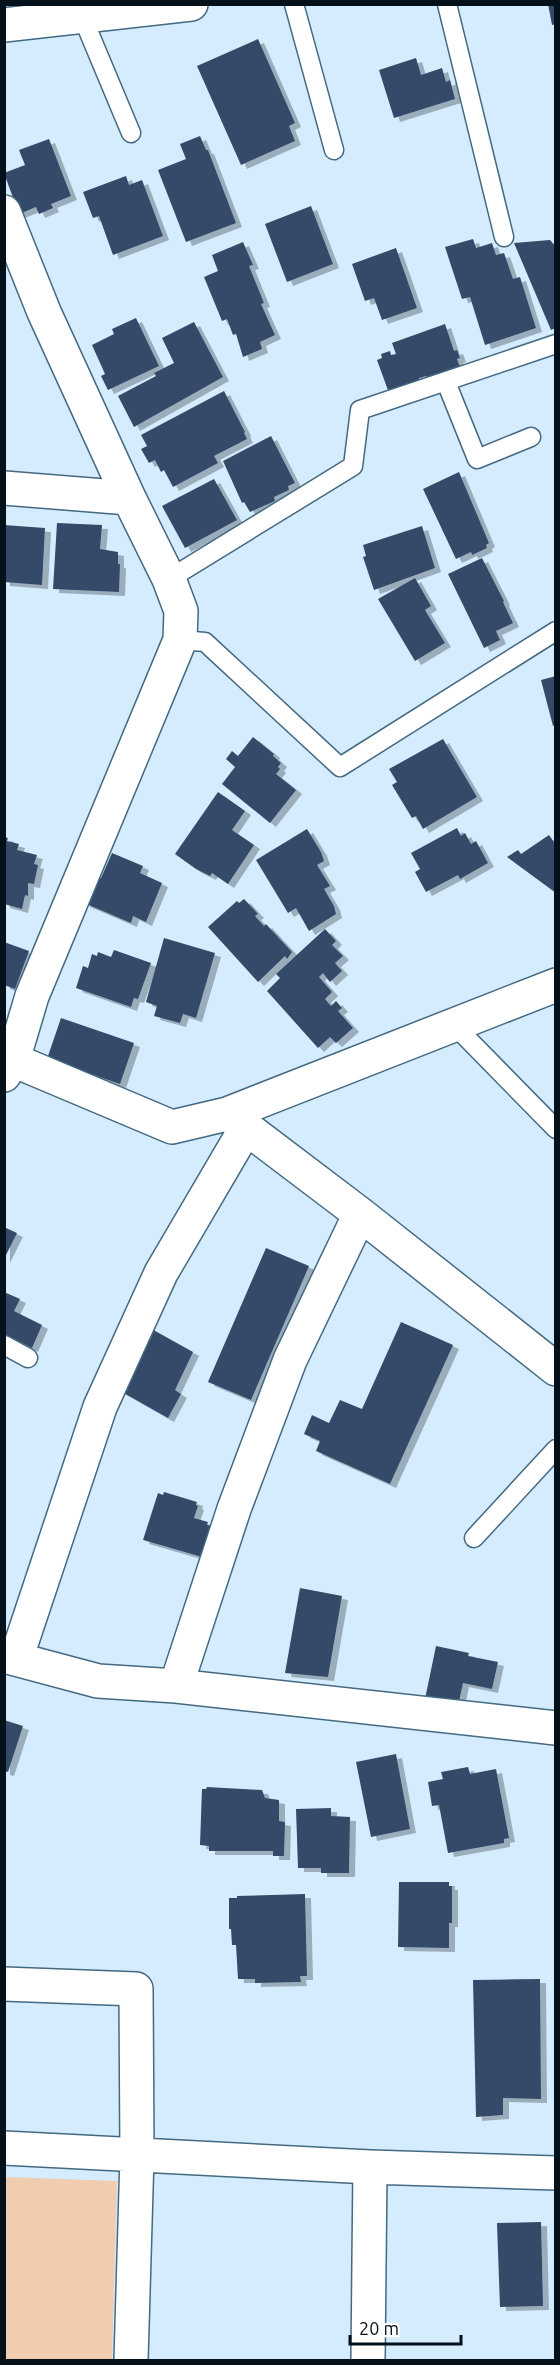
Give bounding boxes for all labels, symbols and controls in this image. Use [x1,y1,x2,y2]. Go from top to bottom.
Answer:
scale bar [350,2308,461,2346]
text: 20 m [359,2318,399,2338]

